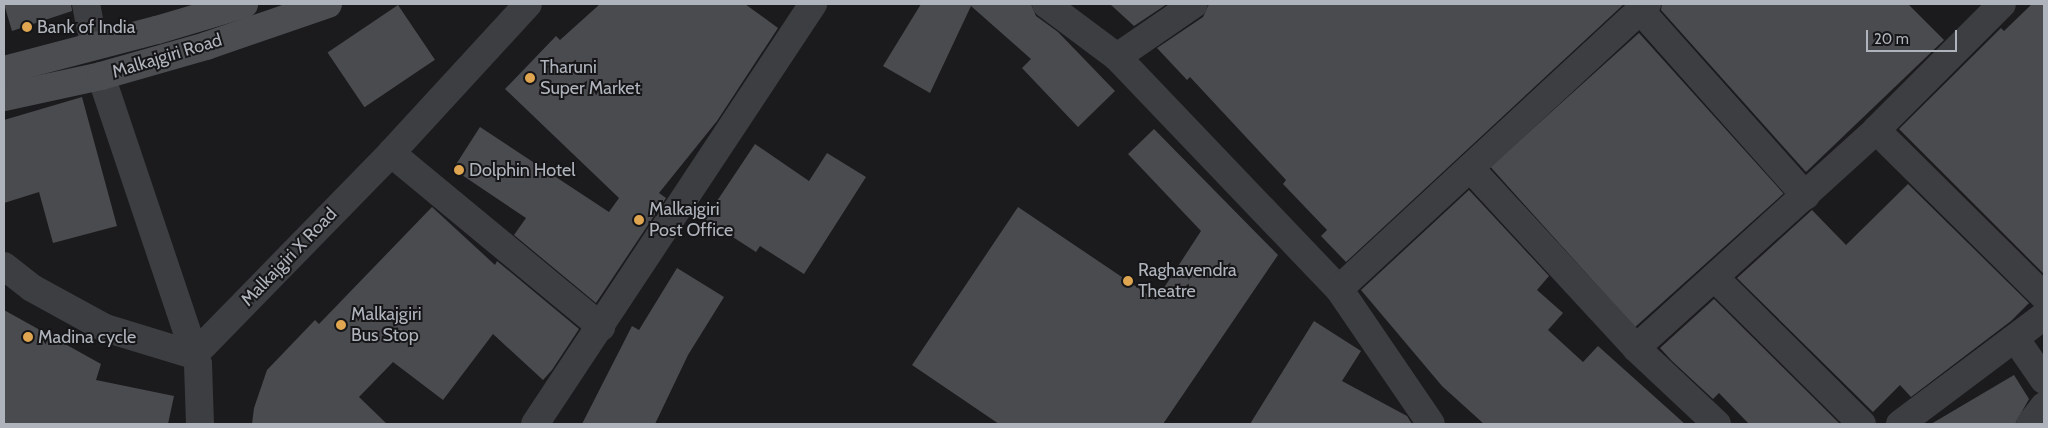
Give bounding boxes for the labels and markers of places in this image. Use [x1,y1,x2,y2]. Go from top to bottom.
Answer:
place label: Bank of India [37,16,135,38]
marker: Bank of India [21,21,33,33]
place label: Tharuni Super Market [540,57,641,100]
marker: Tharuni Super Market [524,72,536,84]
place label: Dolphin Hotel [469,159,576,181]
marker: Dolphin Hotel [453,164,465,176]
place label: Malkajgiri Post Office [649,199,733,242]
marker: Malkajgiri Post Office [633,214,645,226]
place label: Raghavendra Theatre [1138,260,1237,302]
marker: Raghavendra Theatre [1122,275,1134,287]
place label: Malkajgiri Bus Stop [351,304,421,346]
marker: Malkajgiri Bus Stop [335,319,347,331]
place label: Madina cycle [38,326,136,348]
marker: Madina cycle [22,331,34,343]

